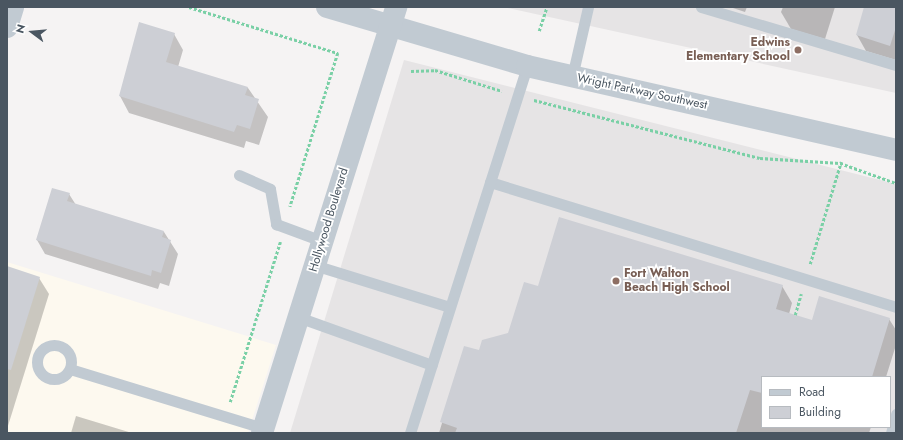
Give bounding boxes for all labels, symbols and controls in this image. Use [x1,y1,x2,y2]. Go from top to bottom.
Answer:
north arrow [12,12,52,52]
text: N [12,22,29,35]
place label: Edwins Elementary School [686,36,790,64]
marker: Edwins Elementary School [793,45,803,55]
street label: Wright Parkway Southwest [576,71,708,113]
street label: Hollywood Boulevard [306,166,352,274]
place label: Fort Walton Beach High School [624,267,730,295]
marker: Fort Walton Beach High School [611,276,621,286]
legend [761,376,891,428]
text: Road [799,383,825,401]
text: Building [799,403,841,421]

